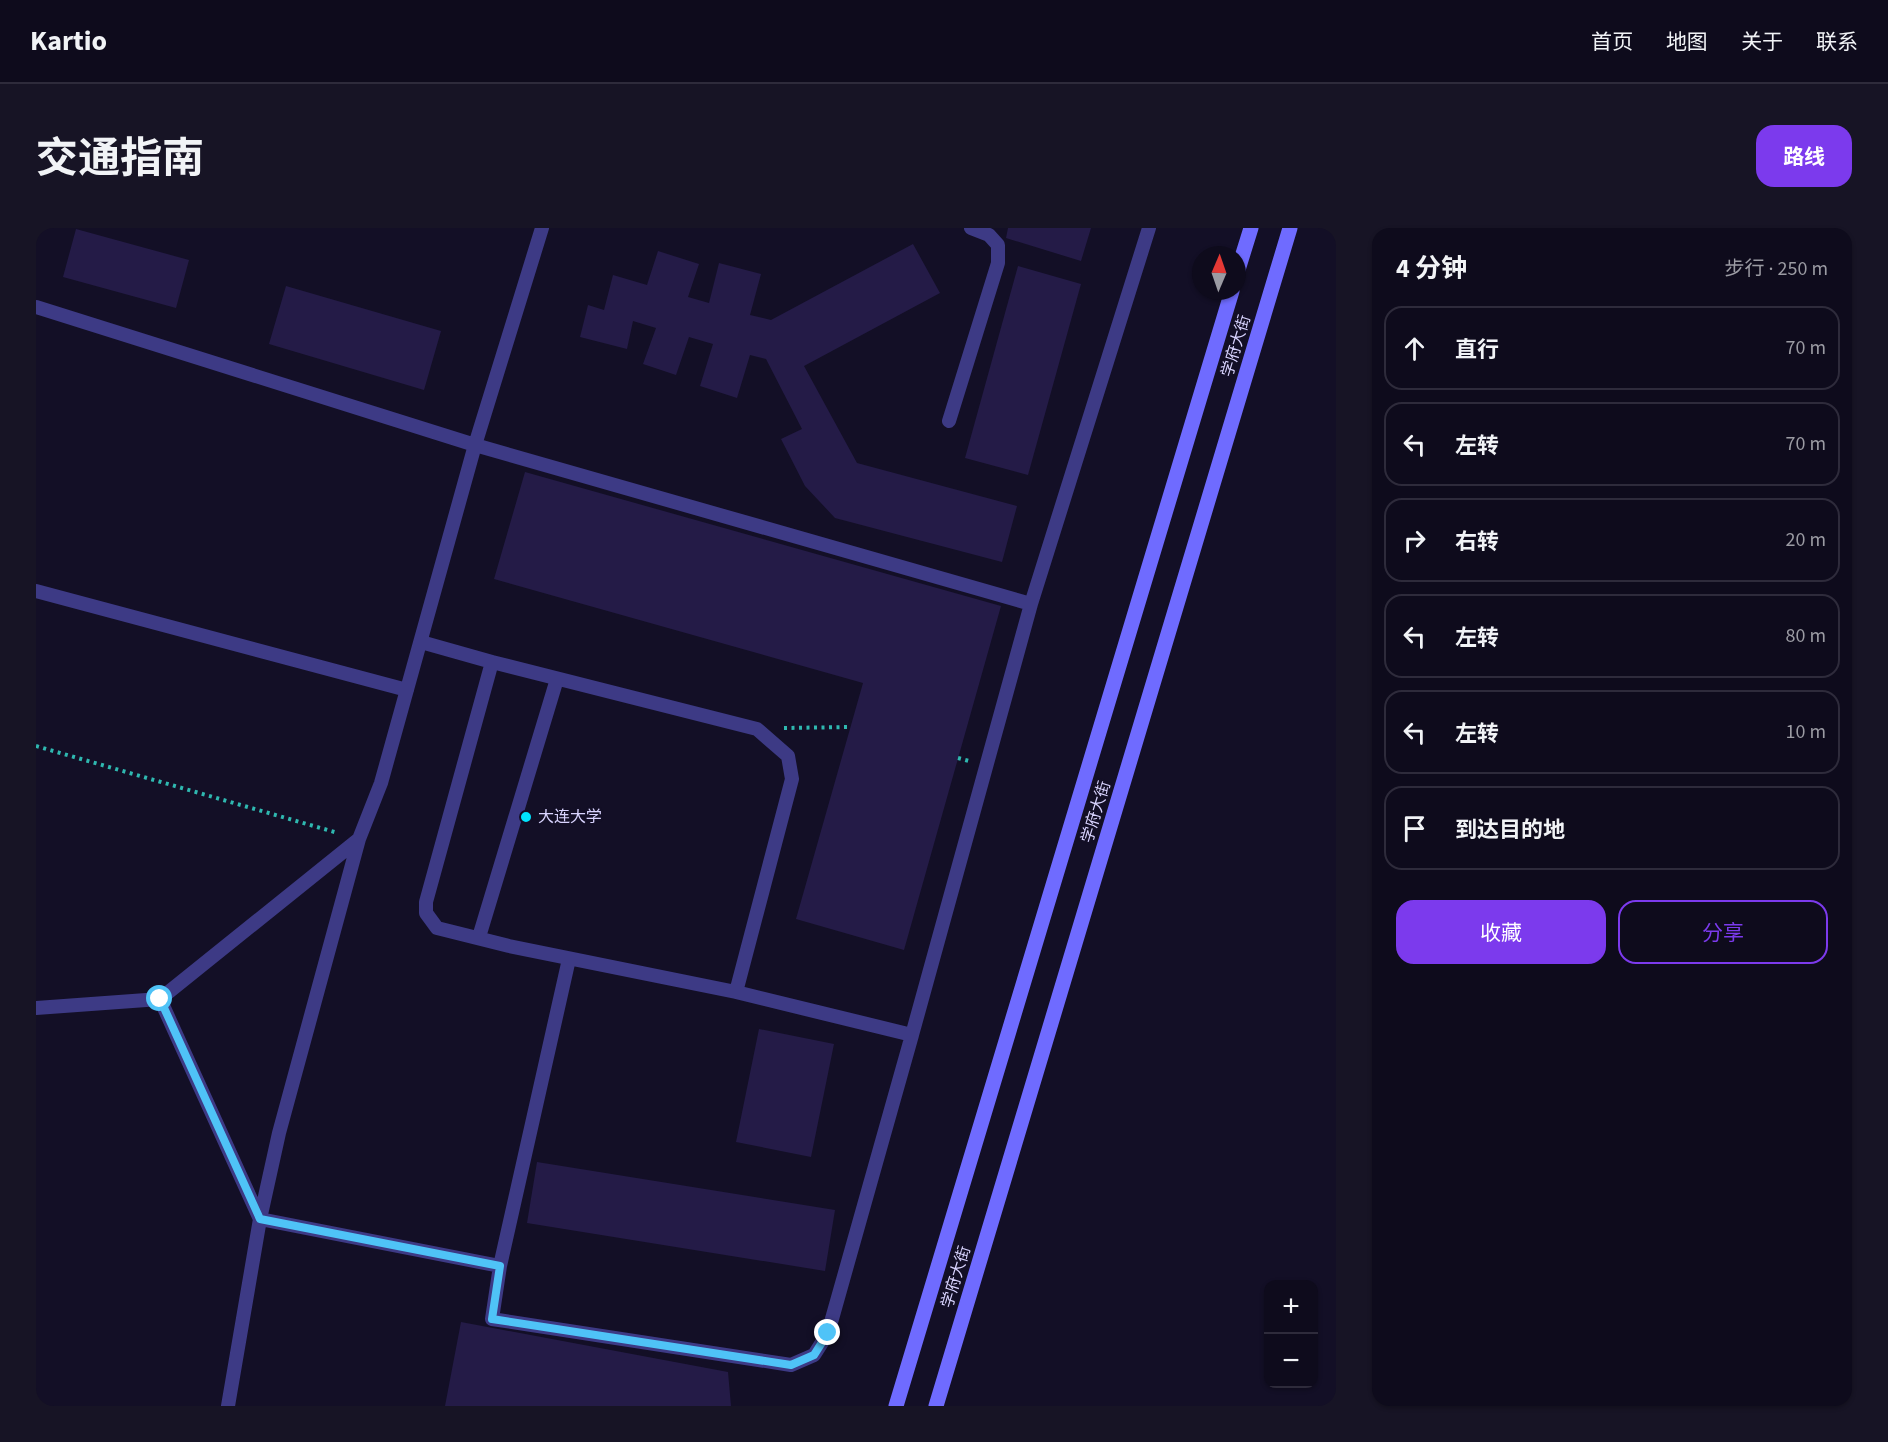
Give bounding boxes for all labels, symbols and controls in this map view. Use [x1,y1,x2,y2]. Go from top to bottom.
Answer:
text: Kartio [30,21,107,61]
text: 首页 [1591,27,1633,57]
text: 地图 [1666,27,1708,57]
text: 关于 [1741,27,1783,57]
text: 联系 [1816,27,1858,57]
button: 路线 [1756,125,1852,187]
text: 交通指南 [36,129,204,189]
north arrow [1192,246,1246,300]
text: 4 分钟 [1396,250,1467,287]
text: 步行 · 250 m [1725,255,1828,283]
street label: 学府大街 [1216,312,1256,380]
icon: ahead [1398,332,1431,365]
text: 直行 [1455,334,1499,366]
text: 70 m [1786,334,1826,362]
icon: left [1398,428,1431,461]
text: 左转 [1455,430,1499,462]
text: 70 m [1786,430,1826,458]
icon: right [1398,524,1431,557]
text: 右转 [1455,526,1499,558]
text: 20 m [1786,526,1826,554]
icon: left [1398,620,1431,653]
text: 左转 [1455,622,1499,654]
text: 80 m [1786,622,1826,650]
icon: left [1398,716,1431,749]
text: 左转 [1455,718,1499,750]
text: 10 m [1786,718,1826,746]
street label: 学府大街 [1076,778,1116,846]
place label: 大连大学 [538,806,602,828]
marker: 大连大学 [519,810,533,824]
icon: arrive [1398,812,1431,845]
text: 到达目的地 [1455,814,1565,846]
button: 收藏 [1396,900,1606,964]
button: 分享 [1618,900,1828,964]
route start [146,985,172,1011]
street label: 学府大街 [936,1243,976,1311]
map controls [1264,1280,1318,1388]
button: + [1264,1280,1318,1334]
route end [814,1319,840,1345]
button: − [1264,1334,1318,1388]

